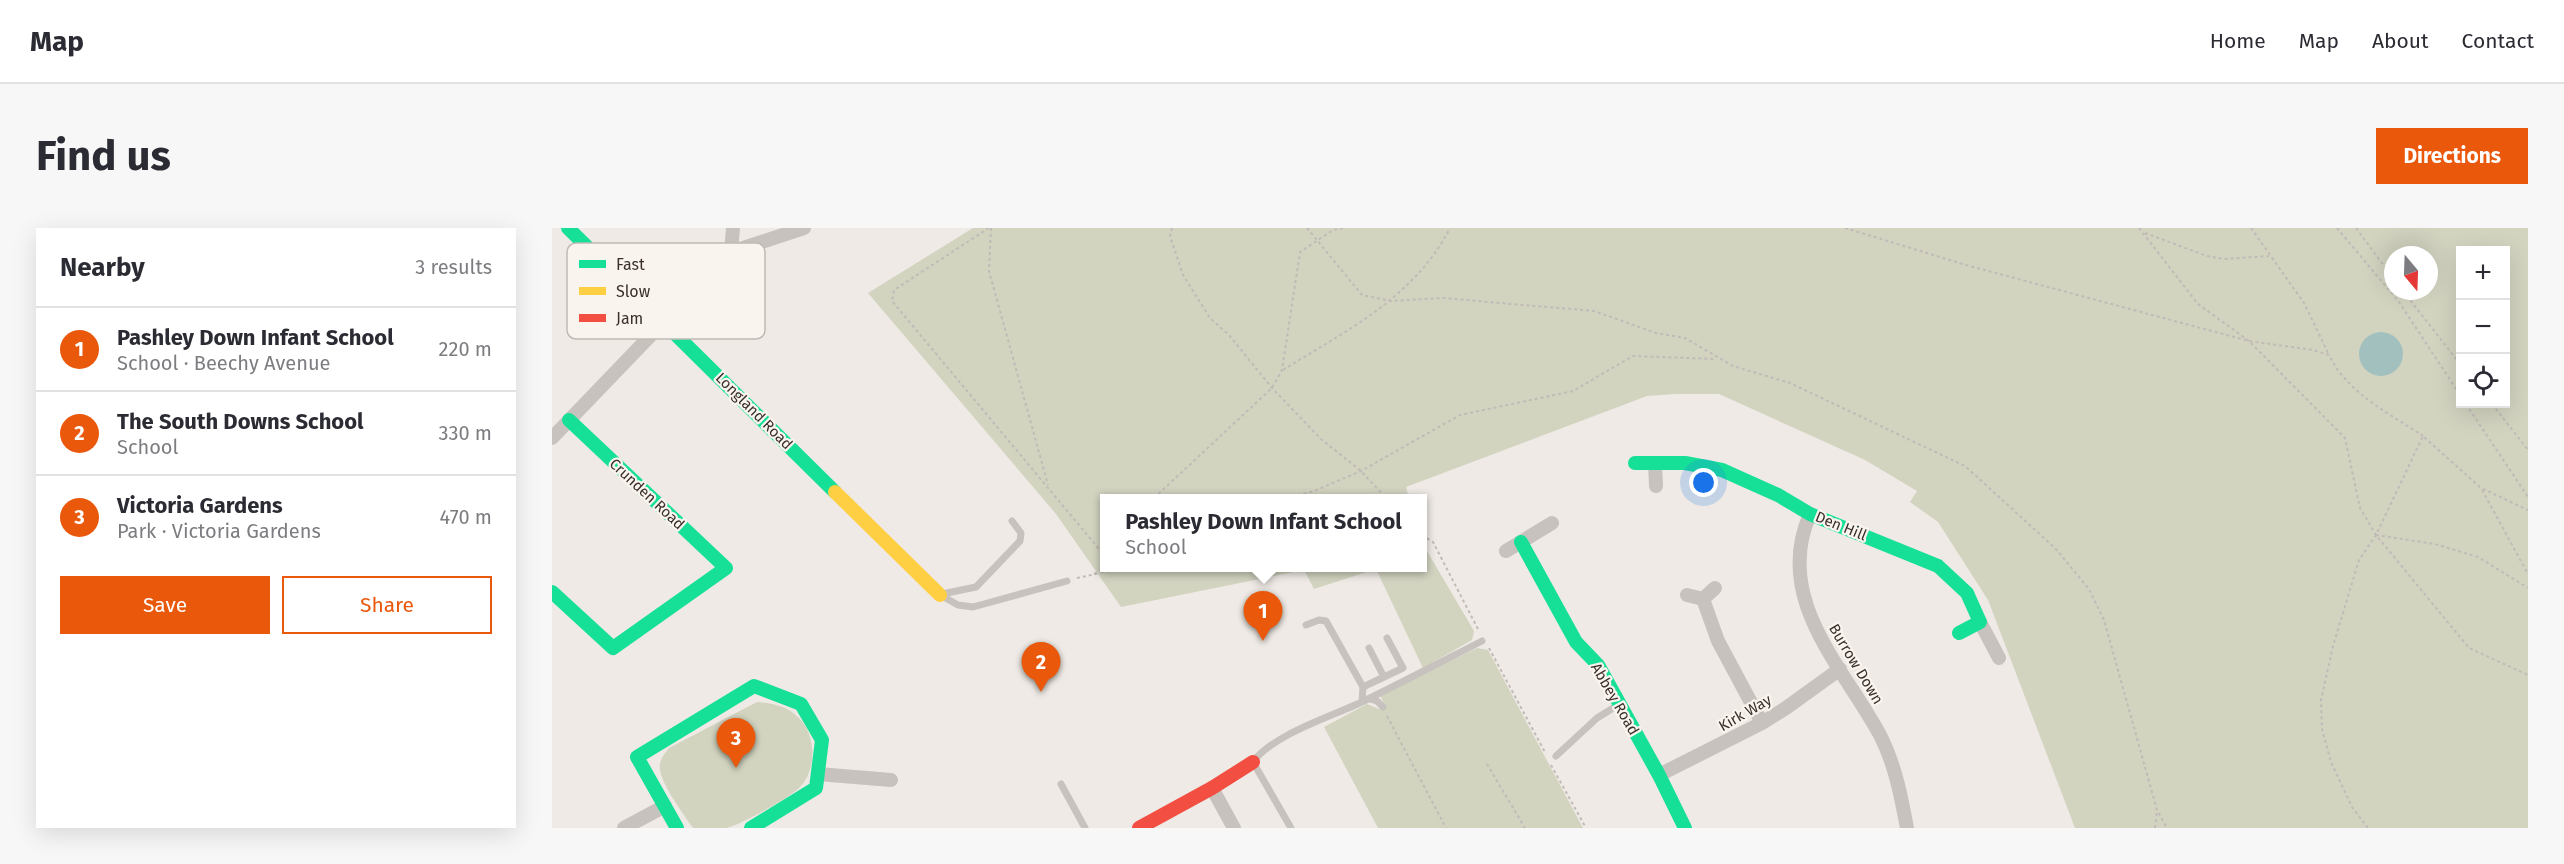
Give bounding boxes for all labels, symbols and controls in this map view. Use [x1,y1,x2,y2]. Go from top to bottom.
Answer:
text: Map [30,25,84,58]
text: Home [2210,28,2266,54]
text: Map [2299,28,2339,54]
text: About [2372,28,2429,54]
text: Contact [2462,28,2534,54]
button: Directions [2376,128,2528,184]
text: Find us [36,131,171,181]
legend [567,243,765,339]
north arrow [2384,246,2438,300]
map controls [2456,246,2510,408]
button: + [2456,246,2510,300]
text: Nearby [60,252,145,283]
text: 3 results [415,255,492,279]
text: Fast [616,255,645,274]
text: Slow [616,282,651,301]
button: − [2456,300,2510,354]
text: Jam [616,309,643,328]
text: Pashley Down Infant School [117,324,394,351]
text: 1 [75,337,84,361]
text: 220 m [439,337,492,361]
text: School · Beechy Avenue [117,351,330,375]
button: locate [2456,354,2510,408]
street label: Longland Road [712,369,796,453]
text: The South Downs School [117,408,364,435]
text: 2 [74,421,85,445]
text: 330 m [438,421,492,445]
text: School [117,435,178,459]
street label: Crunden Road [606,455,688,533]
your location [1689,468,1718,497]
text: Victoria Gardens [117,492,283,519]
popup [1100,494,1427,572]
text: 3 [74,505,85,529]
text: 470 m [440,505,492,529]
text: Pashley Down Infant School [1125,508,1402,535]
street label: Den Hill [1813,508,1870,545]
text: Park · Victoria Gardens [117,519,321,543]
text: School [1125,535,1187,559]
button: Save [60,576,270,634]
button: Share [282,576,492,634]
pin: 1 [1244,592,1282,641]
street label: Burrow Down [1825,621,1887,707]
pin: 2 [1022,642,1060,692]
street label: Abbey Road [1587,660,1643,738]
street label: Kirk Way [1715,690,1775,735]
pin: 3 [716,718,756,768]

